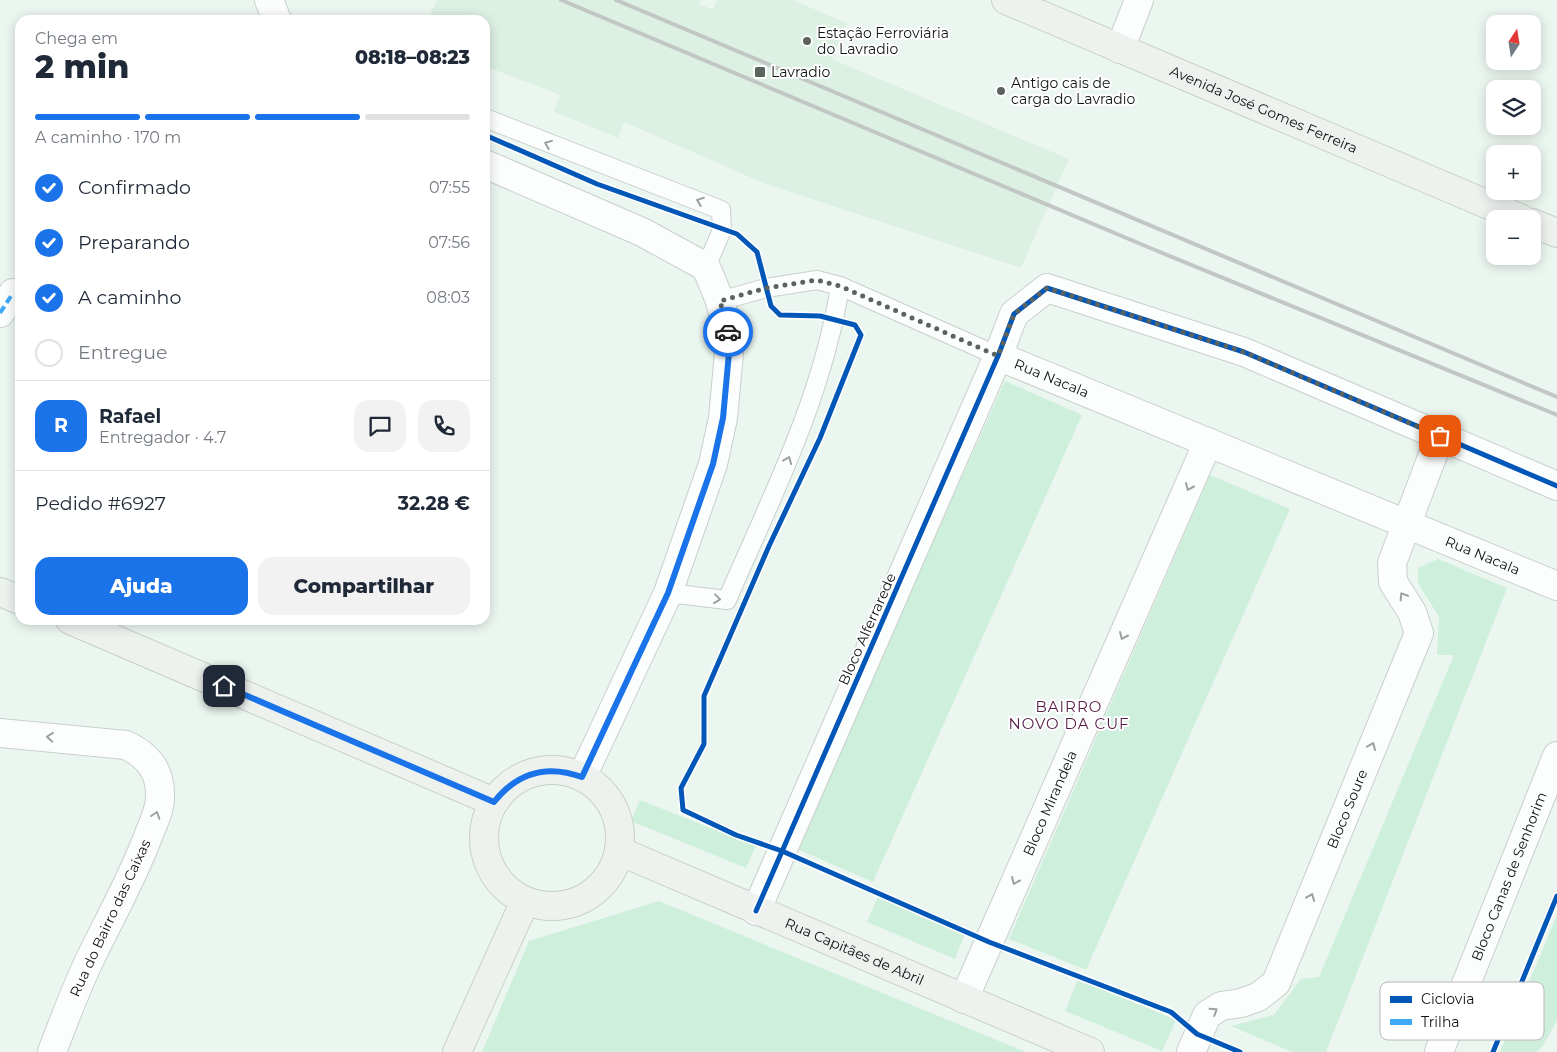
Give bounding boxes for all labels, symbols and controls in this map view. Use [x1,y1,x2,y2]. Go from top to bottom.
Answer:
north arrow [1486,15,1541,70]
map controls [1486,15,1541,265]
place label: Estação Ferroviária do Lavradio [817,24,949,58]
text: Chega em [35,29,118,48]
marker: Estação Ferroviária do Lavradio [801,35,813,47]
text: 08:18–08:23 [355,46,470,69]
text: 2 min [35,47,129,86]
street label: Avenida José Gomes Ferreira [1167,62,1360,157]
place label: Lavradio [771,63,831,81]
marker: Lavradio [753,65,767,79]
place label: Antigo cais de carga do Lavradio [1011,74,1136,108]
button: layers [1486,80,1541,135]
marker: Antigo cais de carga do Lavradio [995,85,1007,97]
text: A caminho · 170 m [35,128,181,147]
one-way arrow [544,140,553,150]
button: + [1486,145,1541,200]
icon: check [35,174,63,202]
text: Confirmado [78,176,191,199]
text: 07:55 [429,178,470,197]
one-way arrow [696,197,704,207]
button: − [1486,210,1541,265]
icon: check [35,229,63,257]
text: Preparando [78,231,190,254]
text: 07:56 [428,233,470,252]
icon: check [35,284,63,312]
text: A caminho [78,286,181,309]
text: 08:03 [426,288,470,307]
courier [703,307,753,357]
icon: car [714,318,742,346]
text: Entregue [78,341,167,364]
street label: Rua Nacala [1012,355,1092,401]
button: chat [354,400,406,452]
button: phone [418,400,470,452]
text: Rafael [99,405,161,428]
text: R [54,414,68,437]
pin [1419,415,1461,457]
icon: bag [1426,422,1454,450]
text: Entregador · 4.7 [99,428,227,447]
one-way arrow [781,456,792,465]
one-way arrow [1184,482,1195,491]
text: Pedido #6927 [35,492,166,515]
text: 32.28 € [398,492,470,515]
street label: Rua Nacala [1442,532,1523,579]
button: Ajuda [35,557,248,615]
button: Compartilhar [258,557,470,615]
street label: Bloco Alferrarede [834,570,900,688]
one-way arrow [713,593,721,604]
one-way arrow [1399,593,1409,602]
one-way arrow [1119,631,1130,640]
pin [203,665,245,707]
icon: home [210,672,238,700]
district label: BAIRRO NOVO DA CUF [1008,697,1130,733]
one-way arrow [46,732,54,743]
one-way arrow [1366,742,1377,751]
street label: Bloco Mirandela [1019,747,1081,858]
street label: Bloco Soure [1323,767,1371,851]
street label: Bloco Canas de Senhorim [1467,789,1551,964]
one-way arrow [150,812,160,820]
street label: Rua do Bairro das Caixas [66,836,155,1000]
one-way arrow [1011,876,1022,885]
one-way arrow [1305,893,1315,901]
street label: Rua Capitães de Abril [782,914,927,989]
legend [1380,982,1544,1040]
text: Ciclovia [1421,990,1474,1008]
one-way arrow [1209,1007,1218,1017]
text: Trilha [1421,1013,1460,1031]

